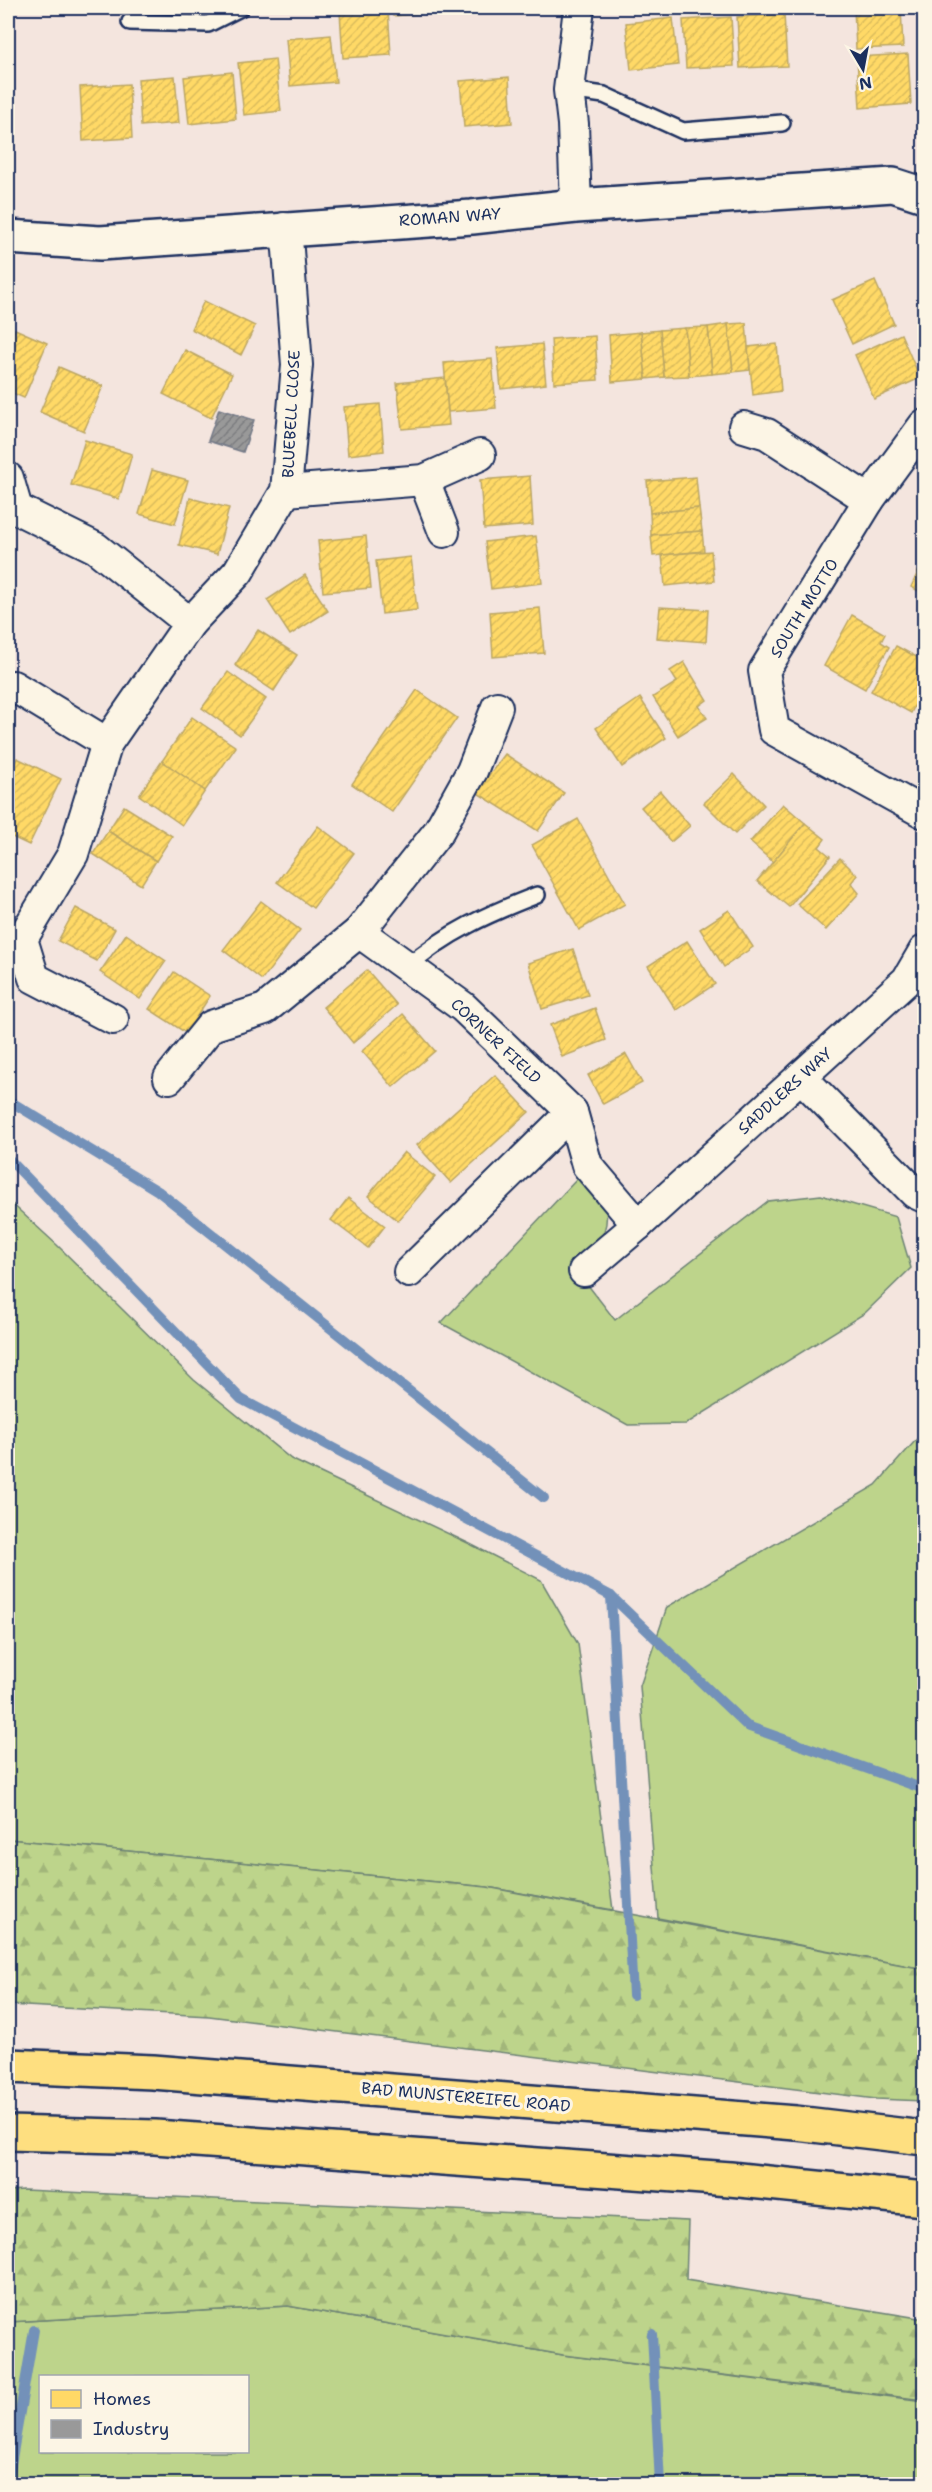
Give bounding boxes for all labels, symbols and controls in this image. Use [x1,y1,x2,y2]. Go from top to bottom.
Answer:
north arrow [833,39,893,99]
text: N [857,72,874,95]
street label: ROMAN WAY [398,203,502,231]
street label: BLUEBELL CLOSE [277,349,305,479]
street label: SOUTH MOTTO [765,554,843,662]
street label: CORNER FIELD [446,994,546,1088]
street label: SADDLERS WAY [733,1043,837,1139]
street label: BAD MUNSTEREIFEL ROAD [361,2077,571,2117]
legend [39,2375,249,2453]
text: Homes [93,2387,151,2411]
text: Industry [93,2417,169,2441]

